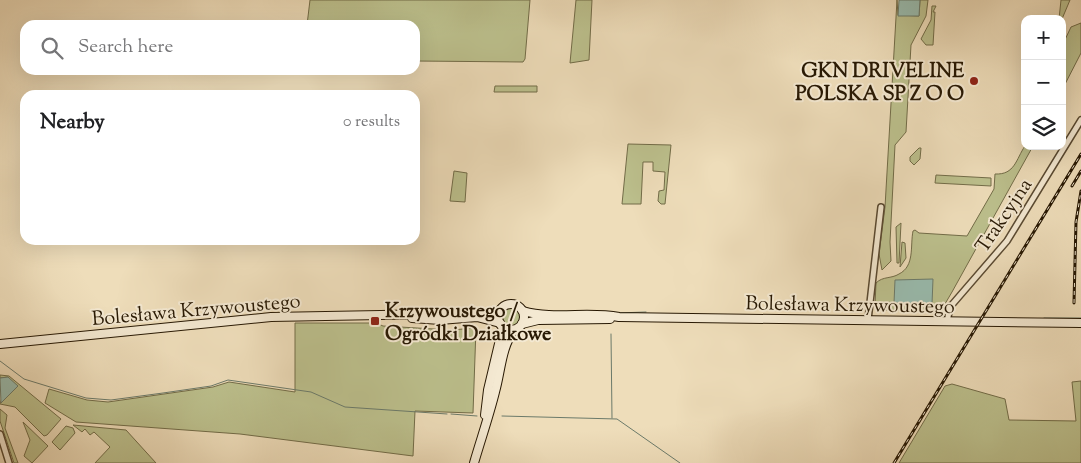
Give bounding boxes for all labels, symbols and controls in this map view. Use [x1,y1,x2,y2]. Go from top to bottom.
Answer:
map controls [1021,15,1066,150]
button: + [1021,15,1066,60]
search box [20,20,420,75]
icon: search [38,34,66,62]
text: Search here [78,34,173,61]
place label: GKN DRIVELINE POLSKA SP Z O O [795,58,965,110]
button: − [1021,60,1066,105]
marker: GKN DRIVELINE POLSKA SP Z O O [968,75,980,87]
button: layers [1021,105,1066,150]
text: Nearby [40,108,105,138]
text: 0 results [343,111,400,134]
street label: Trakcyjna [969,173,1041,260]
street label: Bolesława Krzywoustego [91,288,302,335]
street label: Bolesława Krzywoustego [745,290,955,323]
place label: Krzywoustego / Ogródki Działkowe [385,298,551,350]
marker: Krzywoustego / Ogródki Działkowe [369,315,381,327]

